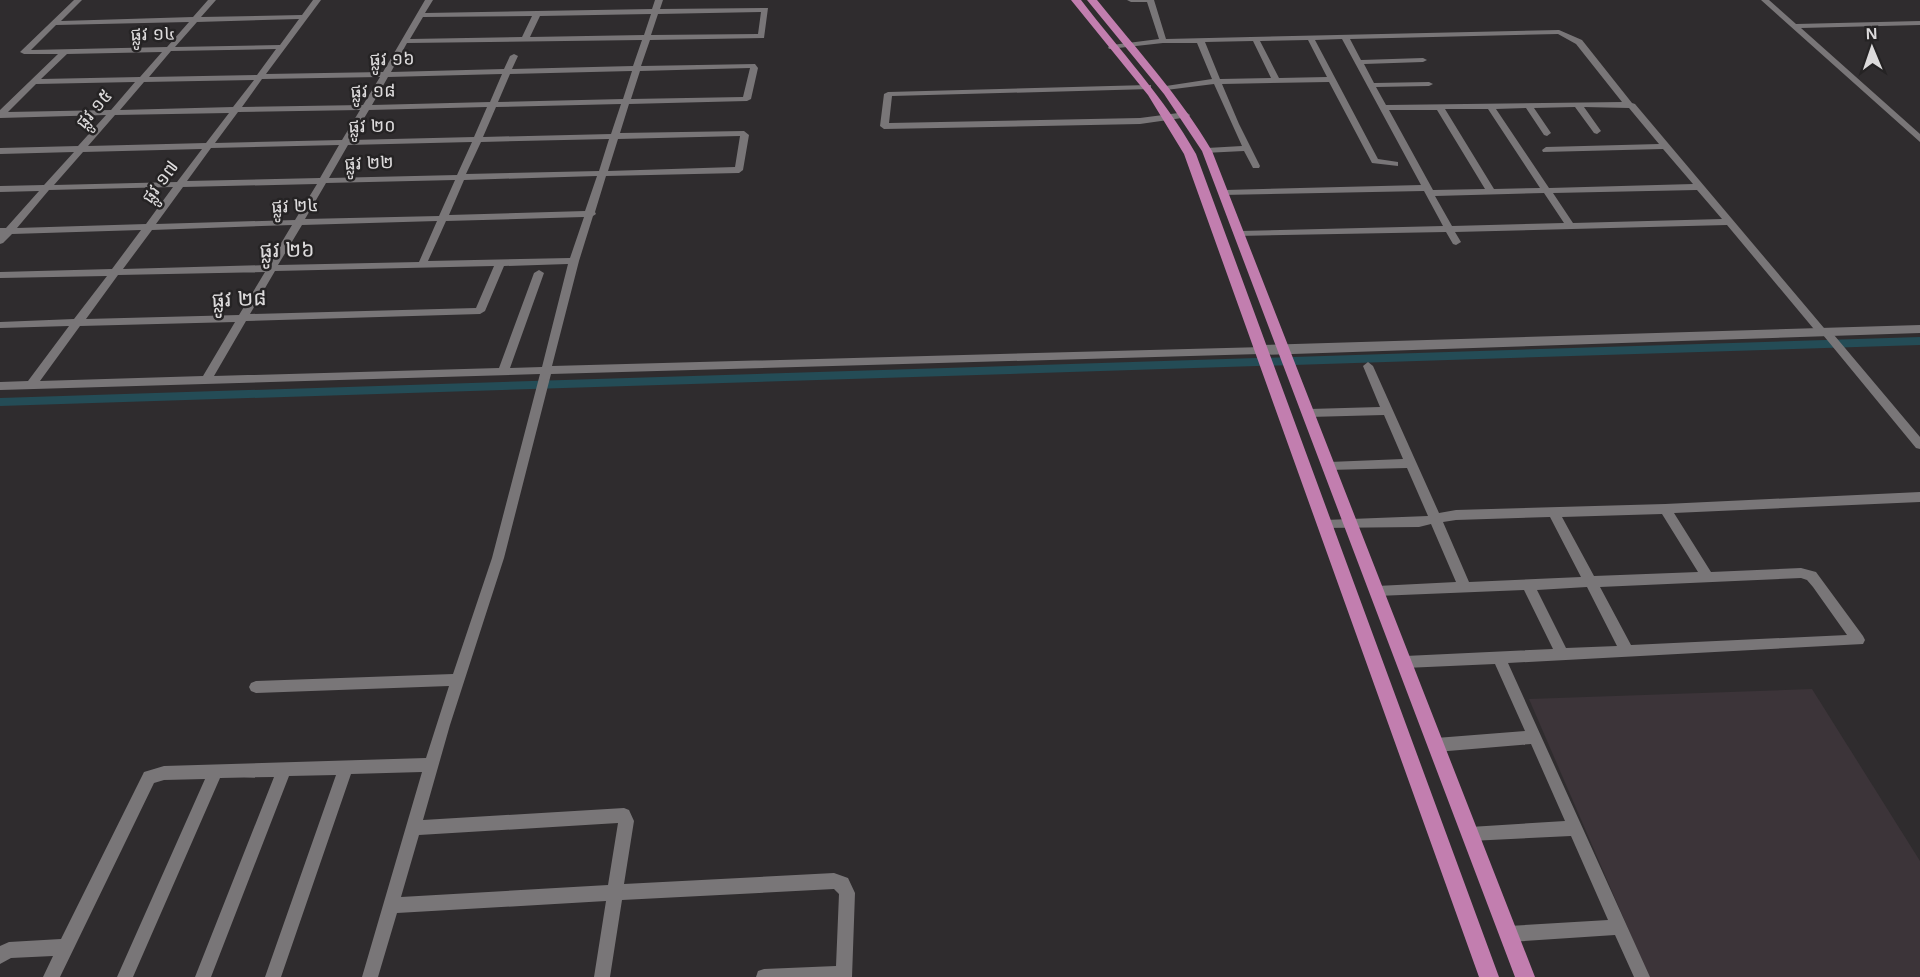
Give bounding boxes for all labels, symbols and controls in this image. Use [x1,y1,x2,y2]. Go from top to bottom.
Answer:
north arrow [1842,18,1902,78]
street label: ផ្លូវ ១៤ [130,24,176,51]
text: N [1865,25,1878,42]
street label: ផ្លូវ ១៦ [369,49,415,76]
street label: ផ្លូវ ១៨ [350,81,396,108]
street label: ផ្លូវ ១៥ [72,85,121,137]
street label: ផ្លូវ ២០ [348,116,396,143]
street label: ផ្លូវ ២២ [344,152,394,180]
street label: ផ្លូវ ១៧ [138,157,187,211]
street label: ផ្លូវ ២៤ [271,195,319,223]
street label: ផ្លូវ ២៦ [259,238,315,270]
street label: ផ្លូវ ២៨ [211,286,267,319]

